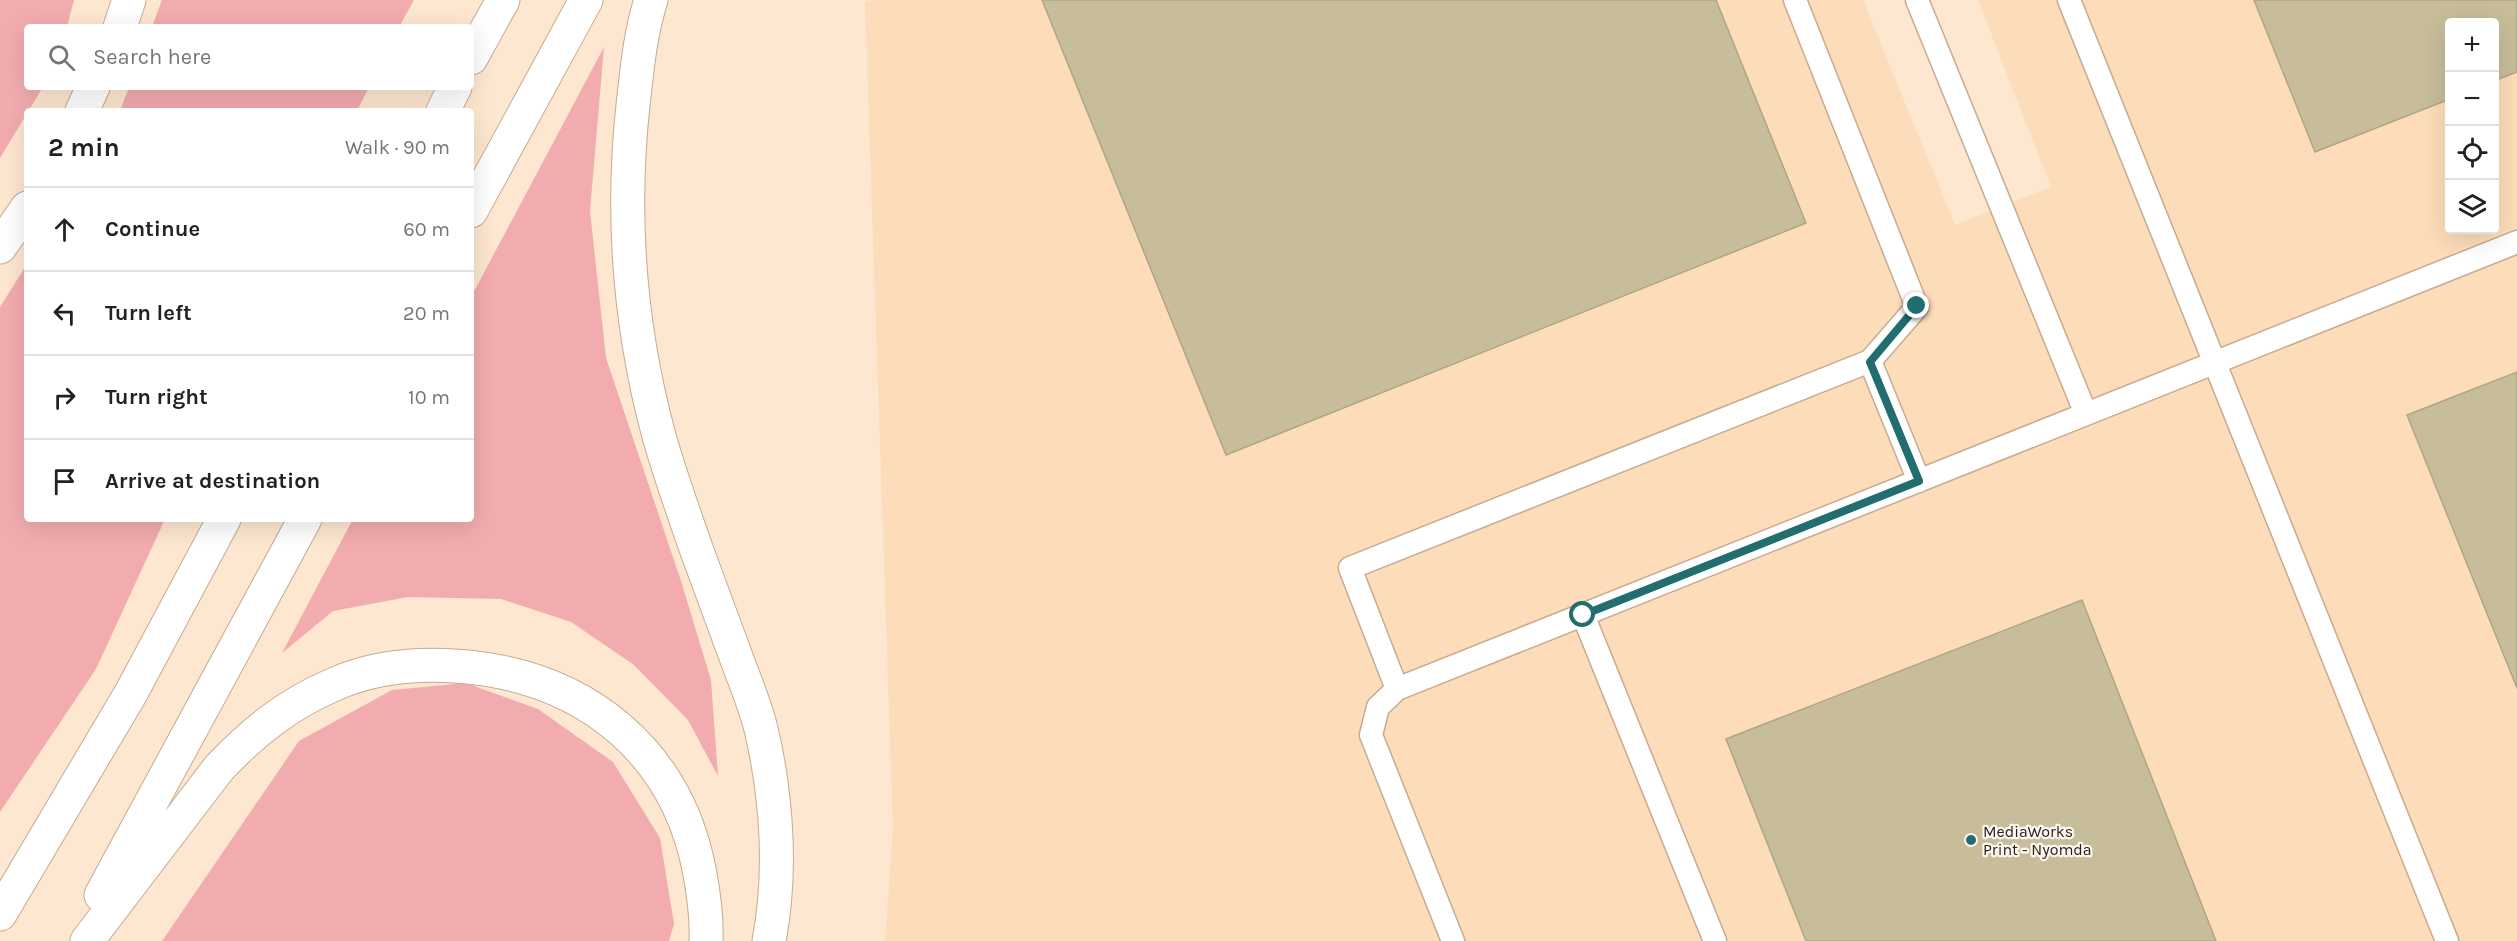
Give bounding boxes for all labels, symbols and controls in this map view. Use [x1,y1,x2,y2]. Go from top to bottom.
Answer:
map controls [2445,18,2499,234]
button: + [2445,18,2499,72]
search box [24,24,474,90]
icon: search [45,41,78,74]
text: Search here [93,44,211,70]
button: − [2445,72,2499,126]
button: locate [2445,126,2499,180]
text: 2 min [48,132,120,163]
text: Walk · 90 m [345,136,450,159]
button: layers [2445,180,2499,234]
icon: ahead [48,213,81,246]
text: Continue [105,216,200,242]
text: 60 m [403,218,450,241]
route end [1903,292,1929,318]
icon: left [48,297,81,330]
text: Turn left [105,300,192,326]
text: 20 m [403,302,450,325]
icon: right [48,381,81,414]
text: Turn right [105,384,208,410]
text: 10 m [408,386,450,409]
icon: arrive [48,465,81,498]
text: Arrive at destination [105,468,320,494]
route start [1569,601,1595,627]
place label: MediaWorks Print - Nyomda [1983,822,2092,859]
marker: MediaWorks Print - Nyomda [1964,833,1978,847]

